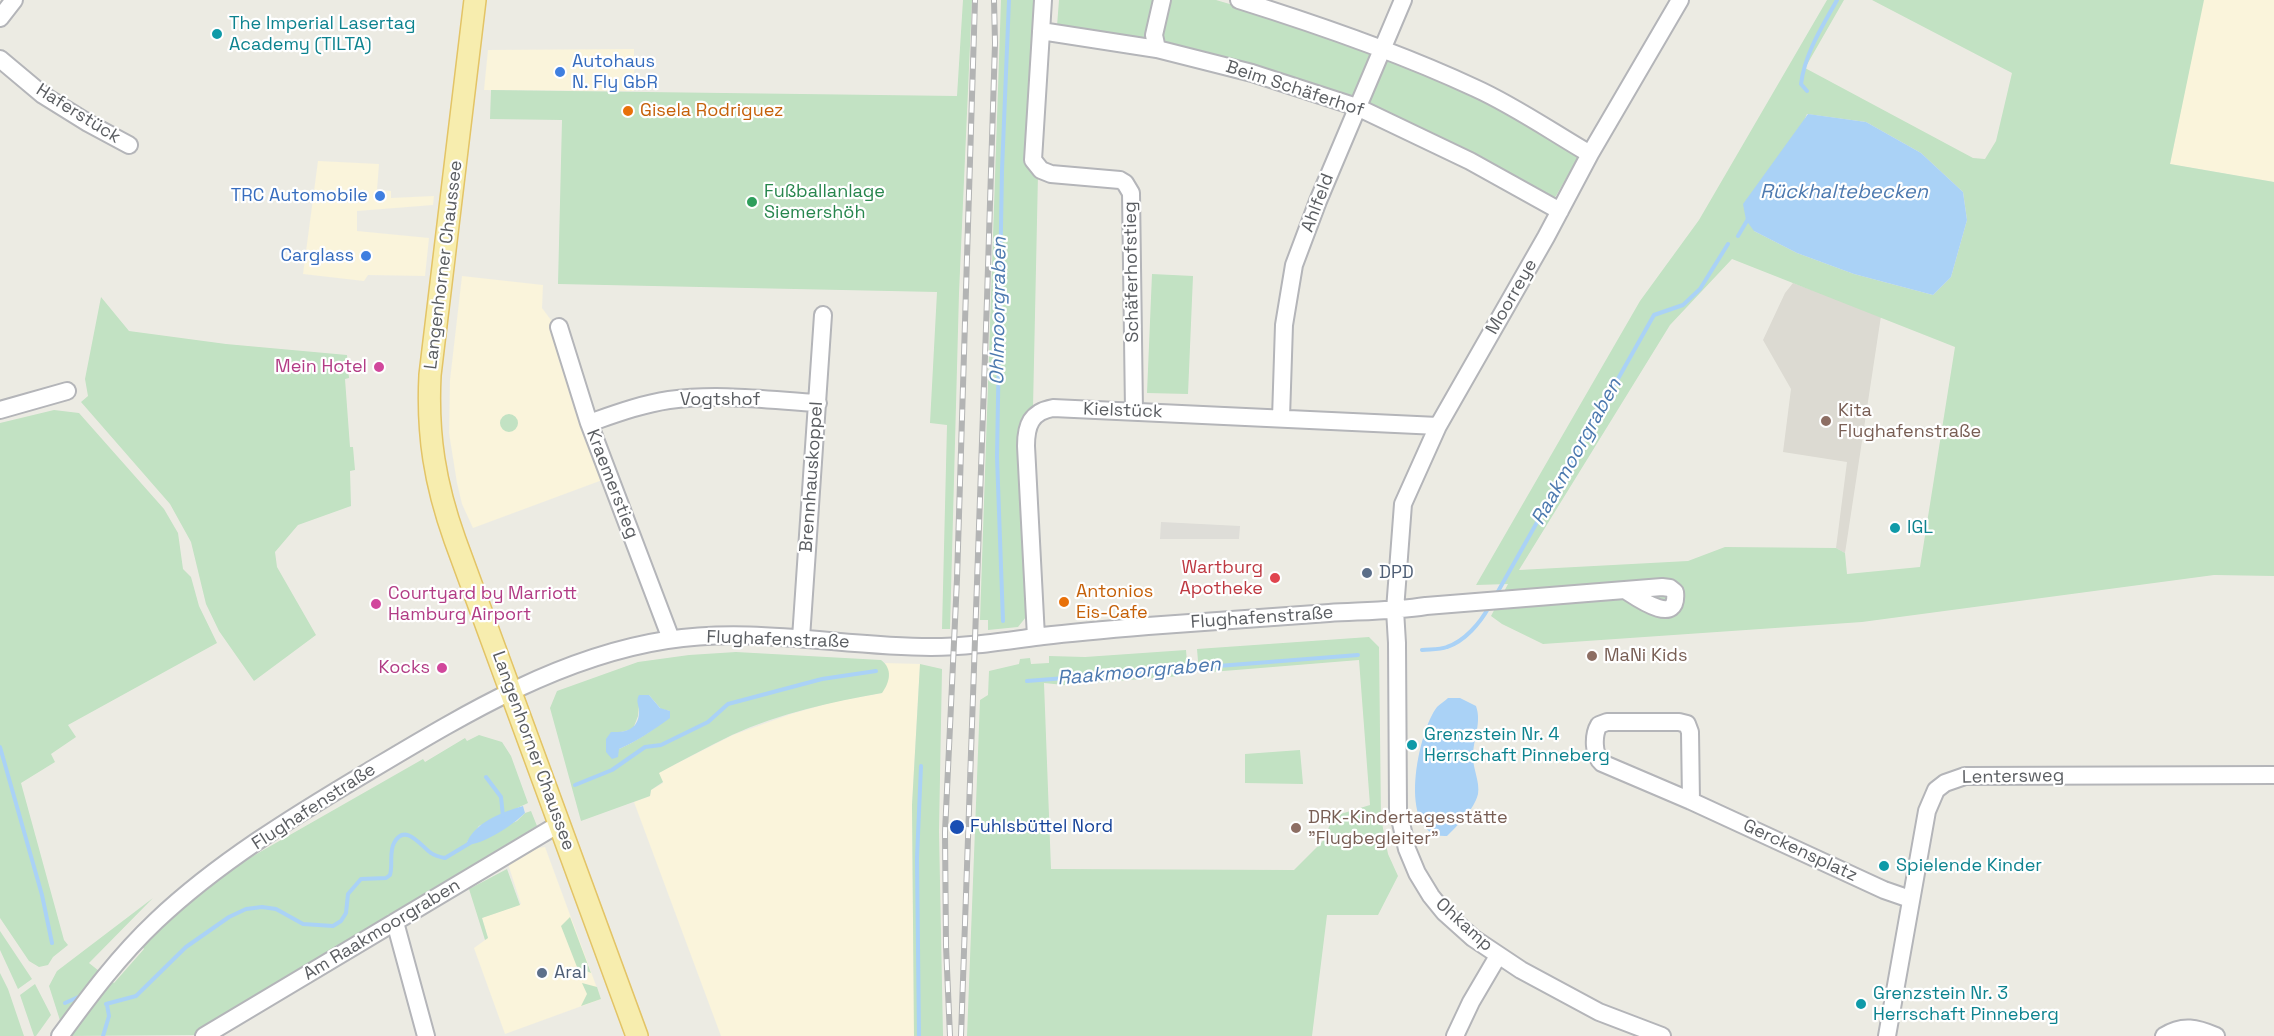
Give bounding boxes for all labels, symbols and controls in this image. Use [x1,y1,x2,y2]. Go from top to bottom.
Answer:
place label: The Imperial Lasertag Academy (TILTA) [229,13,416,56]
marker: The Imperial Lasertag Academy (TILTA) [210,27,224,41]
place label: Autohaus N. Fly GbR [572,51,658,94]
street label: Beim Schäferhof [1223,56,1367,122]
marker: Autohaus N. Fly GbR [553,65,567,79]
street label: Haferstück [32,80,124,148]
place label: Gisela Rodriguez [640,100,783,122]
marker: Gisela Rodriguez [621,104,635,118]
street label: Langenhorner Chaussee [420,159,468,371]
street label: Ahlfeld [1297,171,1339,235]
place label: Fußballanlage Siemershöh [764,181,885,224]
water label: Rückhaltebecken [1760,181,1928,205]
place label: TRC Automobile [231,185,368,207]
marker: TRC Automobile [373,189,387,203]
marker: Fußballanlage Siemershöh [745,195,759,209]
street label: Schäferhofstieg [1120,201,1144,343]
water label: Ohlmoorgraben [986,237,1012,385]
place label: Carglass [280,245,354,267]
marker: Carglass [359,249,373,263]
street label: Moorreye [1482,255,1542,339]
place label: Mein Hotel [275,356,367,378]
marker: Mein Hotel [372,360,386,374]
water label: Raakmoorgraben [1527,374,1627,530]
street label: Vogtshof [680,389,760,411]
street label: Kielstück [1083,399,1163,423]
place label: Kita Flughafenstraße [1838,400,1981,442]
street label: Brennhauskoppel [796,401,828,553]
marker: Kita Flughafenstraße [1819,414,1833,428]
street label: Kraemerstieg [581,426,643,542]
place label: IGL [1907,517,1933,539]
marker: IGL [1888,521,1902,535]
place label: Wartburg Apotheke [1179,557,1263,600]
place label: DPD [1379,562,1414,584]
marker: DPD [1360,566,1374,580]
marker: Wartburg Apotheke [1268,571,1282,585]
place label: Antonios Eis-Cafe [1076,581,1153,624]
place label: Courtyard by Marriott Hamburg Airport [388,583,577,626]
marker: Antonios Eis-Cafe [1057,595,1071,609]
marker: Courtyard by Marriott Hamburg Airport [369,597,383,611]
street label: Flughafenstraße [1190,602,1334,634]
street label: Flughafenstraße [706,627,850,653]
place label: MaNi Kids [1604,645,1687,667]
street label: Langenhorner Chaussee [487,648,579,854]
marker: MaNi Kids [1585,649,1599,663]
water label: Raakmoorgraben [1056,653,1222,691]
place label: Kocks [379,657,430,679]
marker: Kocks [435,661,449,675]
place label: Grenzstein Nr. 4 Herrschaft Pinneberg [1424,724,1610,766]
marker: Grenzstein Nr. 4 Herrschaft Pinneberg [1405,738,1419,752]
street label: Flughafenstraße [248,759,380,855]
street label: Lentersweg [1962,765,2064,789]
place label: DRK-Kindertagesstätte "Flugbegleiter" [1308,807,1508,850]
street label: Gerckensplatz [1739,815,1861,887]
place label: Fuhlsbüttel Nord [970,816,1113,838]
marker: Fuhlsbüttel Nord [948,818,966,836]
marker: DRK-Kindertagesstätte "Flugbegleiter" [1289,821,1303,835]
place label: Spielende Kinder [1896,855,2042,877]
marker: Spielende Kinder [1877,859,1891,873]
street label: Am Raakmoorgraben [300,875,464,985]
street label: Ohkamp [1431,894,1497,956]
place label: Aral [554,962,587,984]
marker: Aral [535,966,549,980]
place label: Grenzstein Nr. 3 Herrschaft Pinneberg [1873,983,2059,1026]
marker: Grenzstein Nr. 3 Herrschaft Pinneberg [1854,997,1868,1011]

